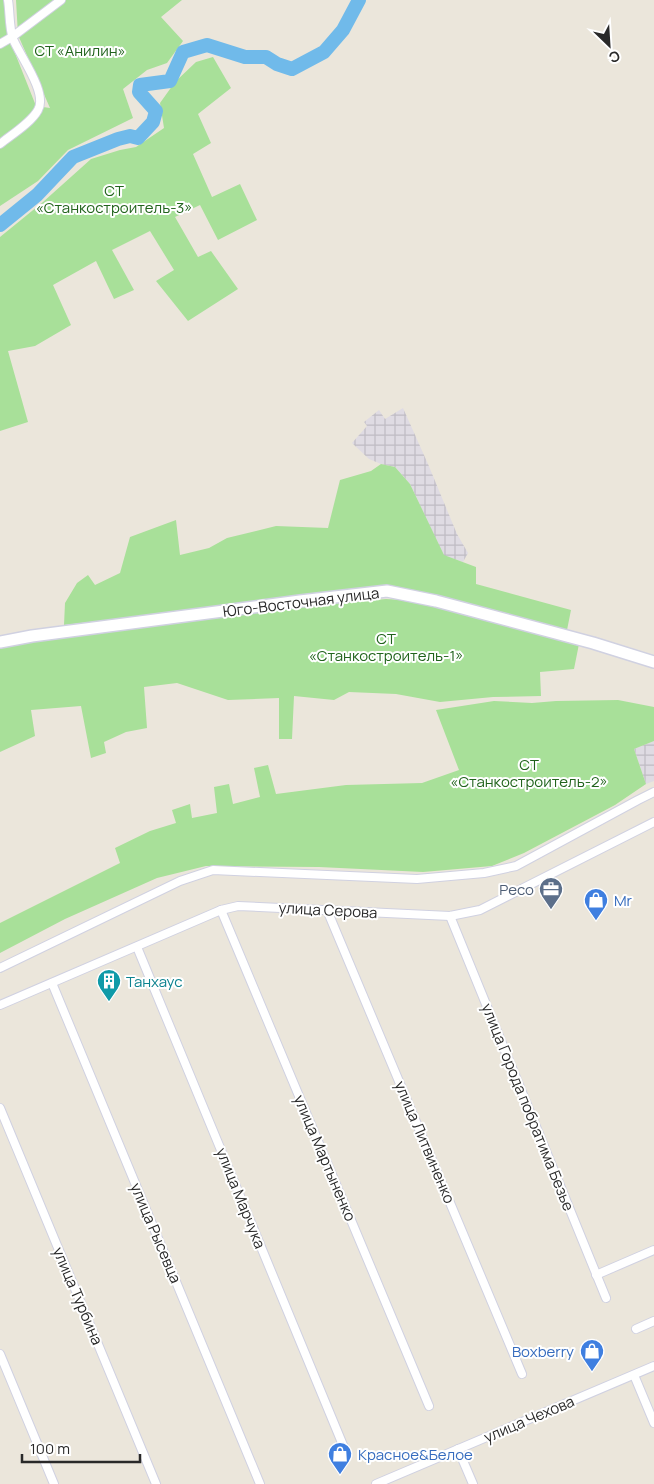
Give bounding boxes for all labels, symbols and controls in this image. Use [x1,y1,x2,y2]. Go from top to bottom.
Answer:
north arrow [584,20,634,70]
park label: СТ «Анилин» [34,40,126,61]
text: С [606,46,623,68]
park label: СТ «Станкостроитель-3» [36,180,192,218]
street label: Юго-Восточная улица [222,582,380,622]
park label: СТ «Станкостроитель-1» [309,628,463,666]
park label: СТ «Станкостроитель-2» [450,754,608,792]
office icon: Ресо [538,876,564,910]
place label: Ресо [499,879,534,900]
shop icon: Mr [583,887,609,921]
place label: Mr [614,890,633,911]
street label: улица Серова [278,897,378,923]
building icon: Танхаус [96,968,122,1002]
place label: Танхаус [126,971,183,992]
street label: улица Города побратима Безье [477,1000,579,1214]
street label: улица Литвиненко [390,1077,460,1207]
street label: улица Мартыненко [289,1092,361,1225]
street label: улица Марчука [211,1144,271,1252]
street label: улица Рысевца [125,1180,187,1286]
street label: улица Турбина [48,1244,108,1348]
shop icon: Boxberry [579,1338,605,1372]
place label: Boxberry [512,1341,574,1362]
street label: улица Чехова [481,1391,577,1447]
scale bar [22,1432,140,1464]
text: 100 m [30,1438,70,1459]
shop icon: Красное&Белое [327,1441,353,1475]
place label: Красное&Белое [358,1444,473,1465]

